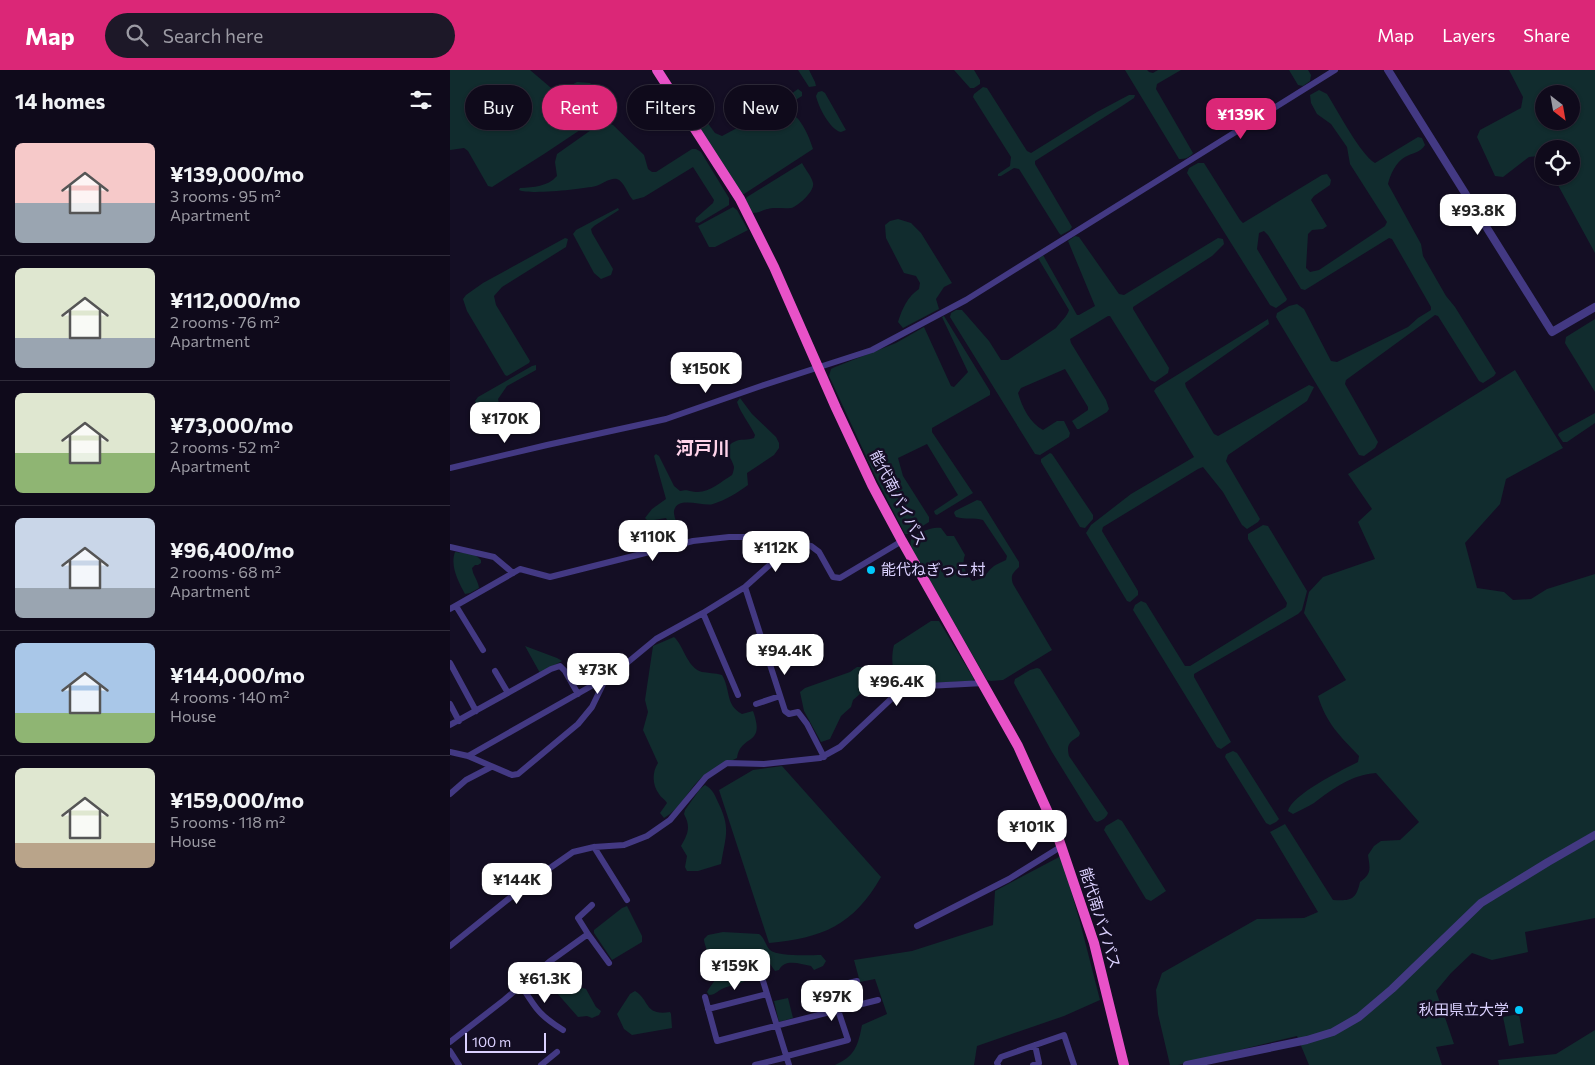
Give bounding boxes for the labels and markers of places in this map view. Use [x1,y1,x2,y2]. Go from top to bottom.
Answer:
pin: ¥139K [1206,98,1276,140]
pin: ¥93.8K [1437,194,1519,236]
pin: ¥150K [671,352,741,394]
pin: ¥170K [470,402,540,444]
pin: ¥110K [618,520,688,562]
pin: ¥112K [741,530,811,573]
place label: 能代ねぎっこ村 [881,560,985,578]
marker: 能代ねぎっこ村 [865,564,877,576]
pin: ¥94.4K [744,634,826,676]
pin: ¥73K [568,652,628,695]
pin: ¥96.4K [856,664,938,707]
pin: ¥101K [997,810,1067,852]
pin: ¥144K [482,862,552,905]
pin: ¥159K [700,948,770,991]
pin: ¥61.3K [504,962,586,1004]
pin: ¥97K [802,980,862,1022]
place label: 秋田県立大学 [1419,1000,1509,1018]
marker: 秋田県立大学 [1513,1004,1525,1016]

